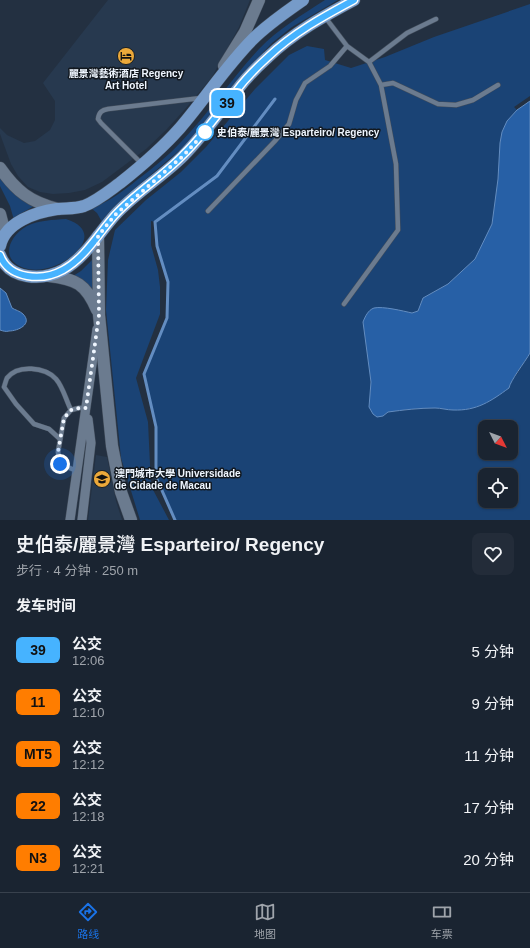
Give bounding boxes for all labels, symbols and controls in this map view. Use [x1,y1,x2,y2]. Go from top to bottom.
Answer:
hotel icon: 麗景灣藝術酒店 Regency Art Hotel [116,46,136,66]
place label: 麗景灣藝術酒店 Regency Art Hotel [69,68,184,91]
line badge: 39 [209,90,245,116]
text: 39 [219,95,235,111]
marker: 史伯泰/麗景灣 Esparteiro/ Regency [196,123,214,141]
place label: 史伯泰/麗景灣 Esparteiro/ Regency [217,127,380,138]
north arrow [478,420,518,460]
map controls [478,420,518,508]
your location [50,454,70,474]
place label: 澳門城市大學 Universidade de Cidade de Macau [115,467,241,491]
button: locate [478,468,518,508]
school or university icon: 澳門城市大學 Universidade de Cidade de Macau [92,469,112,489]
button: heart [472,533,514,575]
text: 史伯泰/麗景灣 Esparteiro/ Regency [16,534,324,555]
text: 步行 · 4 分钟 · 250 m [16,563,138,578]
text: 发车时间 [16,597,76,614]
text: 公交 [72,635,102,652]
text: 39 [30,642,46,658]
text: 5 分钟 [471,643,514,660]
text: 12:06 [72,653,105,668]
text: 公交 [72,687,102,704]
text: 11 [31,694,45,710]
text: 9 分钟 [471,695,514,712]
text: 12:10 [72,705,105,720]
text: 公交 [72,739,102,756]
text: MT5 [24,746,52,762]
text: 11 分钟 [464,747,514,764]
text: 12:12 [72,757,105,772]
text: 公交 [72,791,102,808]
text: 22 [30,798,46,814]
text: 17 分钟 [463,799,514,816]
text: 12:18 [72,809,105,824]
text: 公交 [72,843,102,860]
text: N3 [29,850,47,866]
text: 20 分钟 [463,851,514,868]
text: 12:21 [72,861,105,876]
tab: 路线 [77,901,99,941]
tab: 地图 [254,901,276,941]
tab: 车票 [431,901,453,941]

